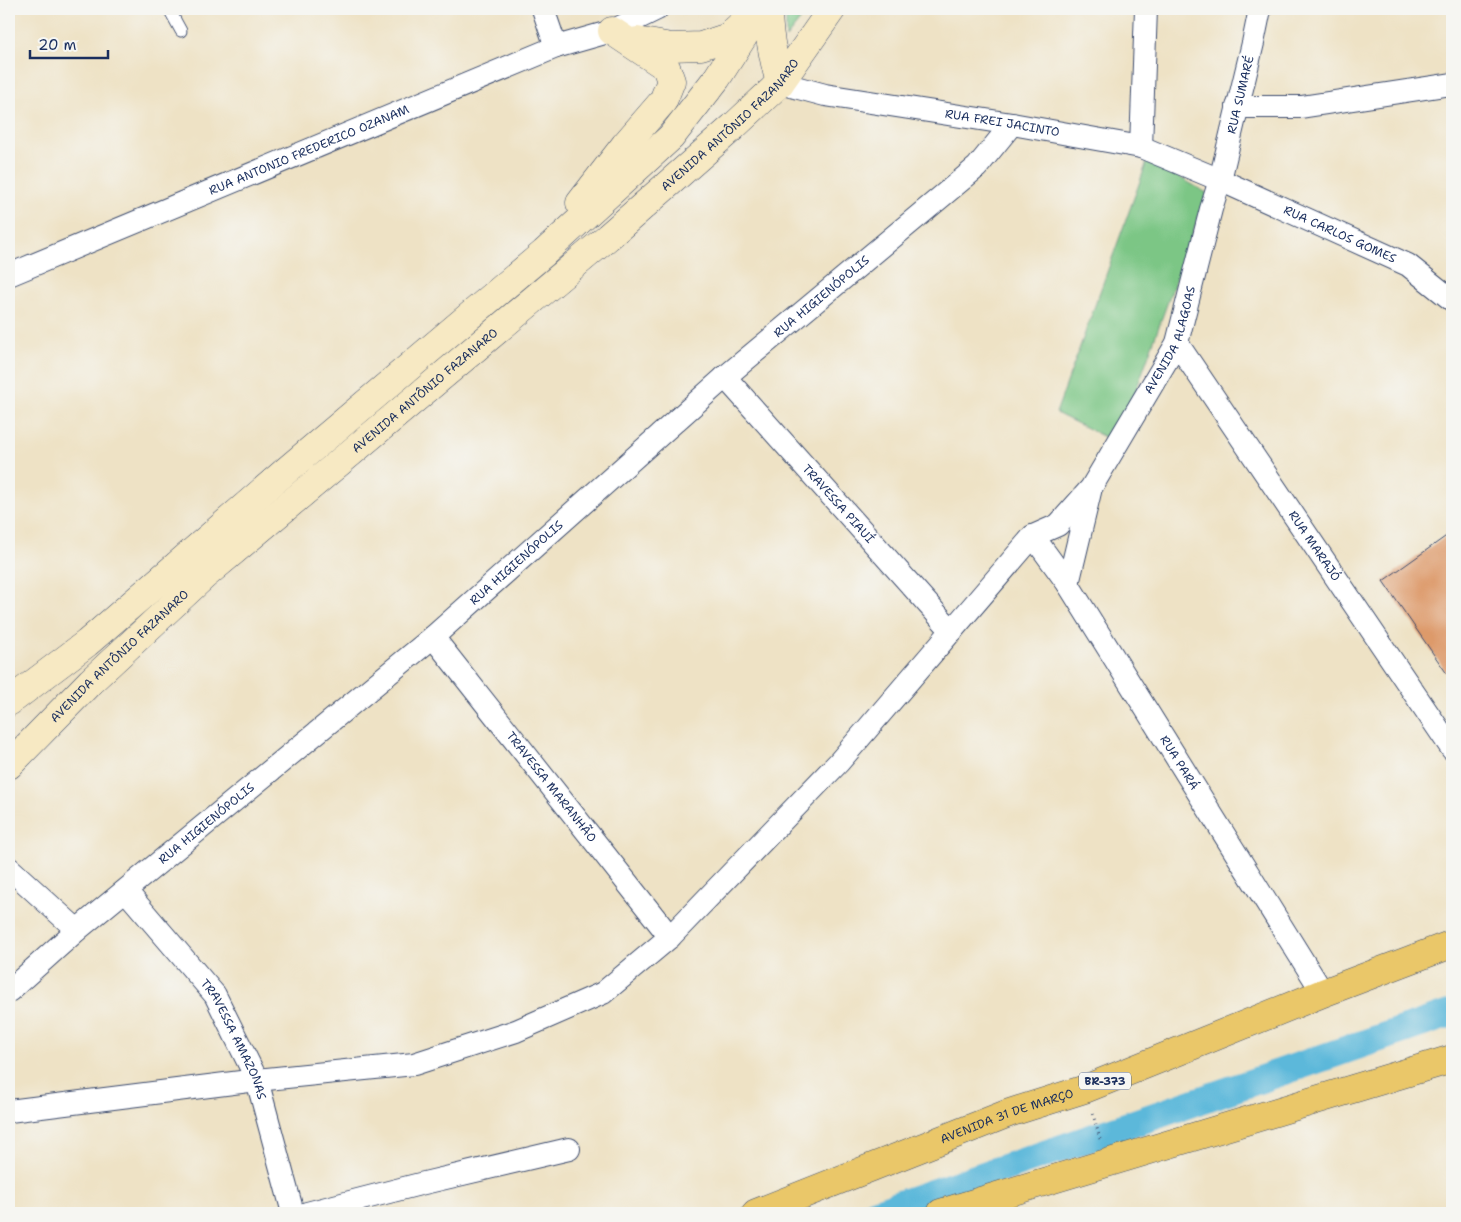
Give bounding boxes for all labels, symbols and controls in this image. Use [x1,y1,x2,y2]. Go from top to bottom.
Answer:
scale bar [30,28,108,60]
text: 20 m [38,35,77,55]
street label: RUA SUMARÉ [1223,54,1258,136]
street label: AVENIDA ANTÔNIO FAZANARO [658,56,803,195]
street label: RUA ANTONIO FREDERICO OZANAM [206,101,412,199]
street label: RUA FREI JACINTO [944,106,1061,140]
street label: RUA CARLOS GOMES [1281,202,1399,267]
street label: RUA HIGIENÓPOLIS [770,252,873,341]
street label: AVENIDA ALAGOAS [1140,284,1199,397]
street label: AVENIDA ANTÔNIO FAZANARO [349,325,501,456]
street label: TRAVESSA PIAUÍ [799,461,878,547]
street label: RUA MARAJÓ [1285,508,1344,584]
street label: RUA HIGIENÓPOLIS [466,517,567,609]
street label: AVENIDA ANTÔNIO FAZANARO [47,586,192,726]
street label: TRAVESSA MARANHÃO [503,728,600,845]
street label: RUA PARÁ [1156,732,1203,793]
street label: RUA HIGIENÓPOLIS [155,779,258,868]
street label: TRAVESSA AMAZONAS [197,976,270,1102]
road number: BR-373 [1079,1072,1131,1090]
street label: AVENIDA 31 DE MARÇO [938,1085,1076,1147]

